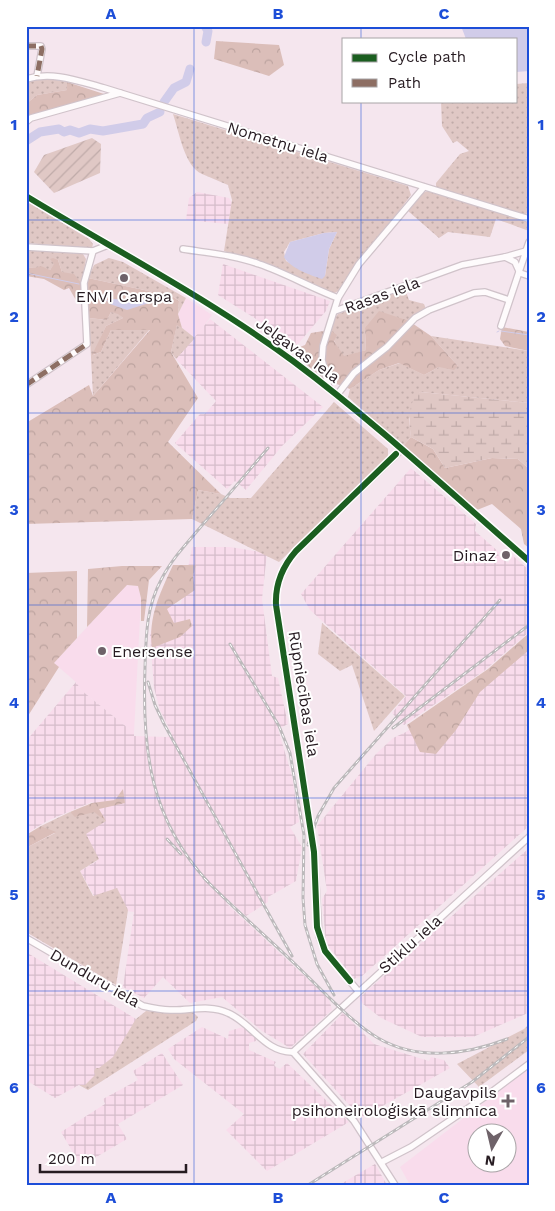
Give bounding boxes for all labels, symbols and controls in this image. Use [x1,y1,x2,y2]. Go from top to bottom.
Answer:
text: A [106,4,117,23]
text: B [273,4,284,23]
text: C [439,4,450,23]
legend [342,38,518,102]
text: Cycle path [388,48,466,66]
text: Path [388,74,421,92]
text: 1 [11,115,17,134]
text: 1 [538,115,544,134]
street label: Nometņu iela [225,118,331,166]
marker: ENVI Carspa [118,272,130,284]
street label: Rasas iela [342,273,422,317]
place label: ENVI Carspa [76,287,172,306]
text: 2 [9,307,19,326]
text: 2 [536,307,546,326]
street label: Jelgavas iela [252,313,344,387]
text: 3 [9,500,19,519]
text: 3 [536,500,546,519]
place label: Dinaz [453,546,496,565]
marker: Dinaz [500,549,512,561]
street label: Rūpniecības iela [285,630,323,758]
place label: Enersense [112,642,193,661]
marker: Enersense [96,645,108,657]
text: 4 [9,693,19,712]
text: 4 [536,693,546,712]
text: 5 [9,885,19,904]
text: 5 [536,885,546,904]
street label: Stiklu iela [375,911,445,977]
street label: Dunduru iela [47,945,143,1011]
text: 6 [9,1078,19,1097]
text: 6 [536,1078,546,1097]
place label: Daugavpils psihoneiroloģiskā slimnīca [292,1083,497,1120]
marker: Daugavpils psihoneiroloģiskā slimnīca [501,1094,515,1108]
north arrow [468,1124,518,1174]
scale bar [40,1141,186,1173]
text: 200 m [48,1150,95,1168]
text: N [484,1152,496,1170]
text: A [106,1188,117,1207]
text: B [273,1188,284,1207]
text: C [439,1188,450,1207]

